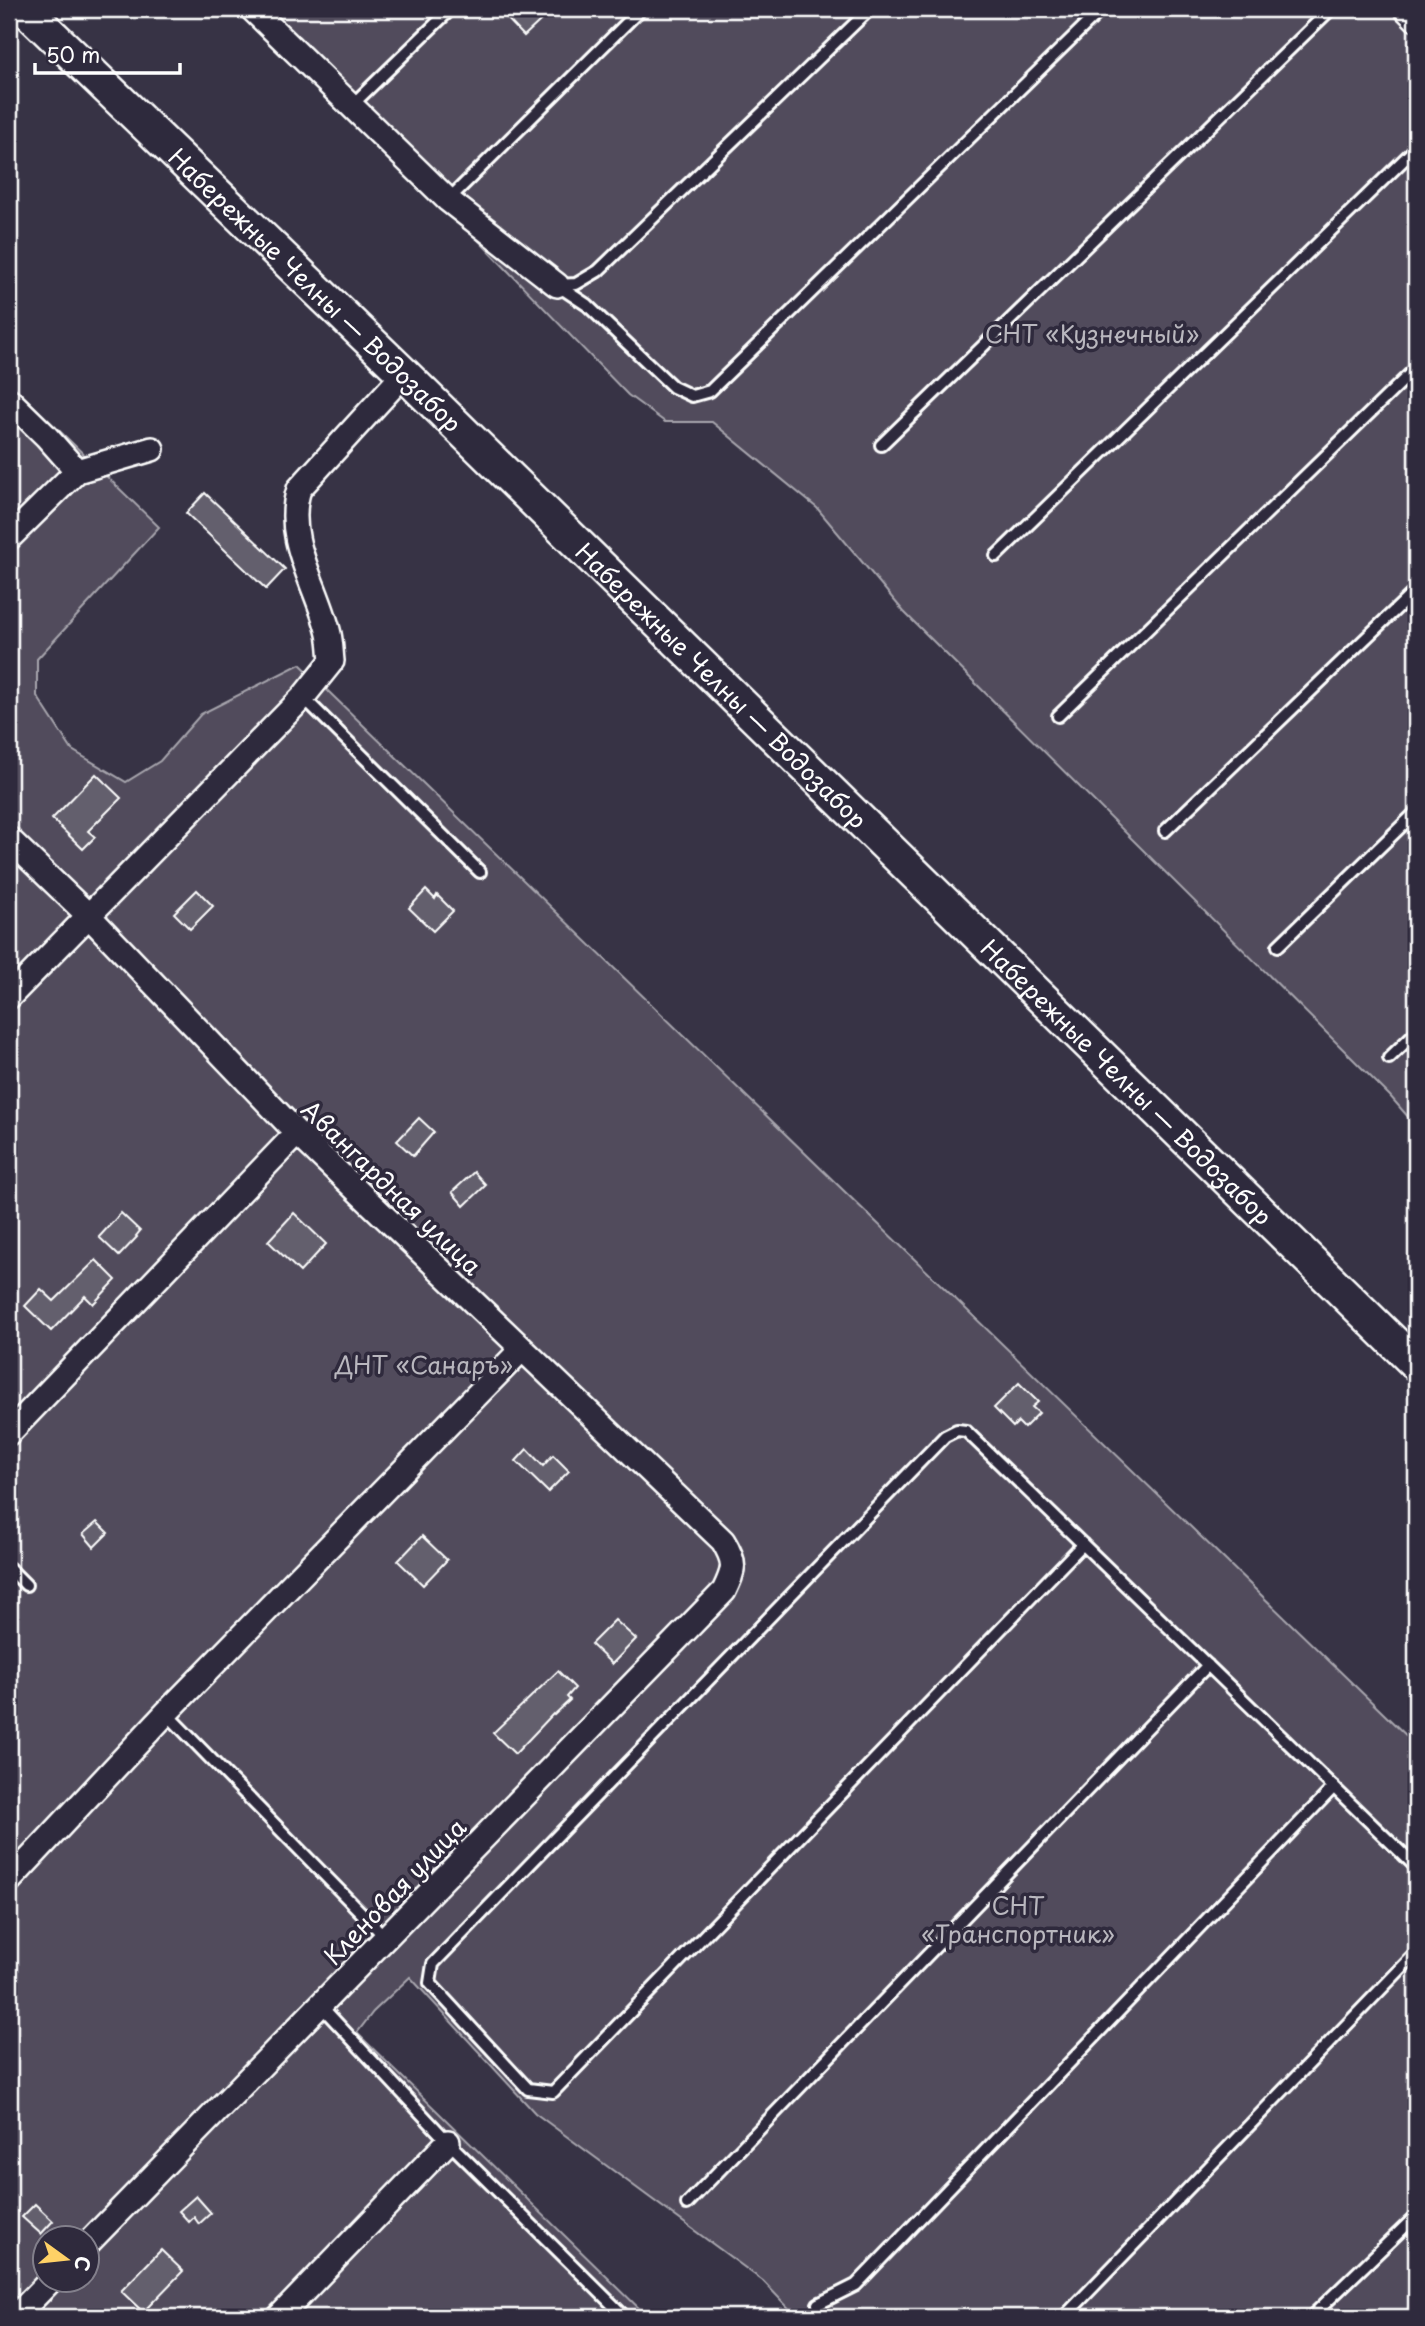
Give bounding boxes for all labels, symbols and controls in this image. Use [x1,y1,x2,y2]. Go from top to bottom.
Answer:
scale bar [35,32,180,76]
text: 50 m [46,38,100,70]
street label: Набережные Челны — Водозабор [161,139,471,440]
park label: СНТ «Кузнечный» [985,315,1199,351]
street label: Набережные Челны — Водозабор [568,534,876,836]
street label: Набережные Челны — Водозабор [973,930,1281,1233]
street label: Авангардная улица [294,1091,490,1283]
park label: ДНТ «Санаръ» [334,1346,513,1382]
street label: Кленовая улица [314,1809,474,1973]
park label: СНТ «Транспортник» [921,1887,1115,1951]
north arrow [32,2224,102,2294]
text: С [68,2253,99,2274]

